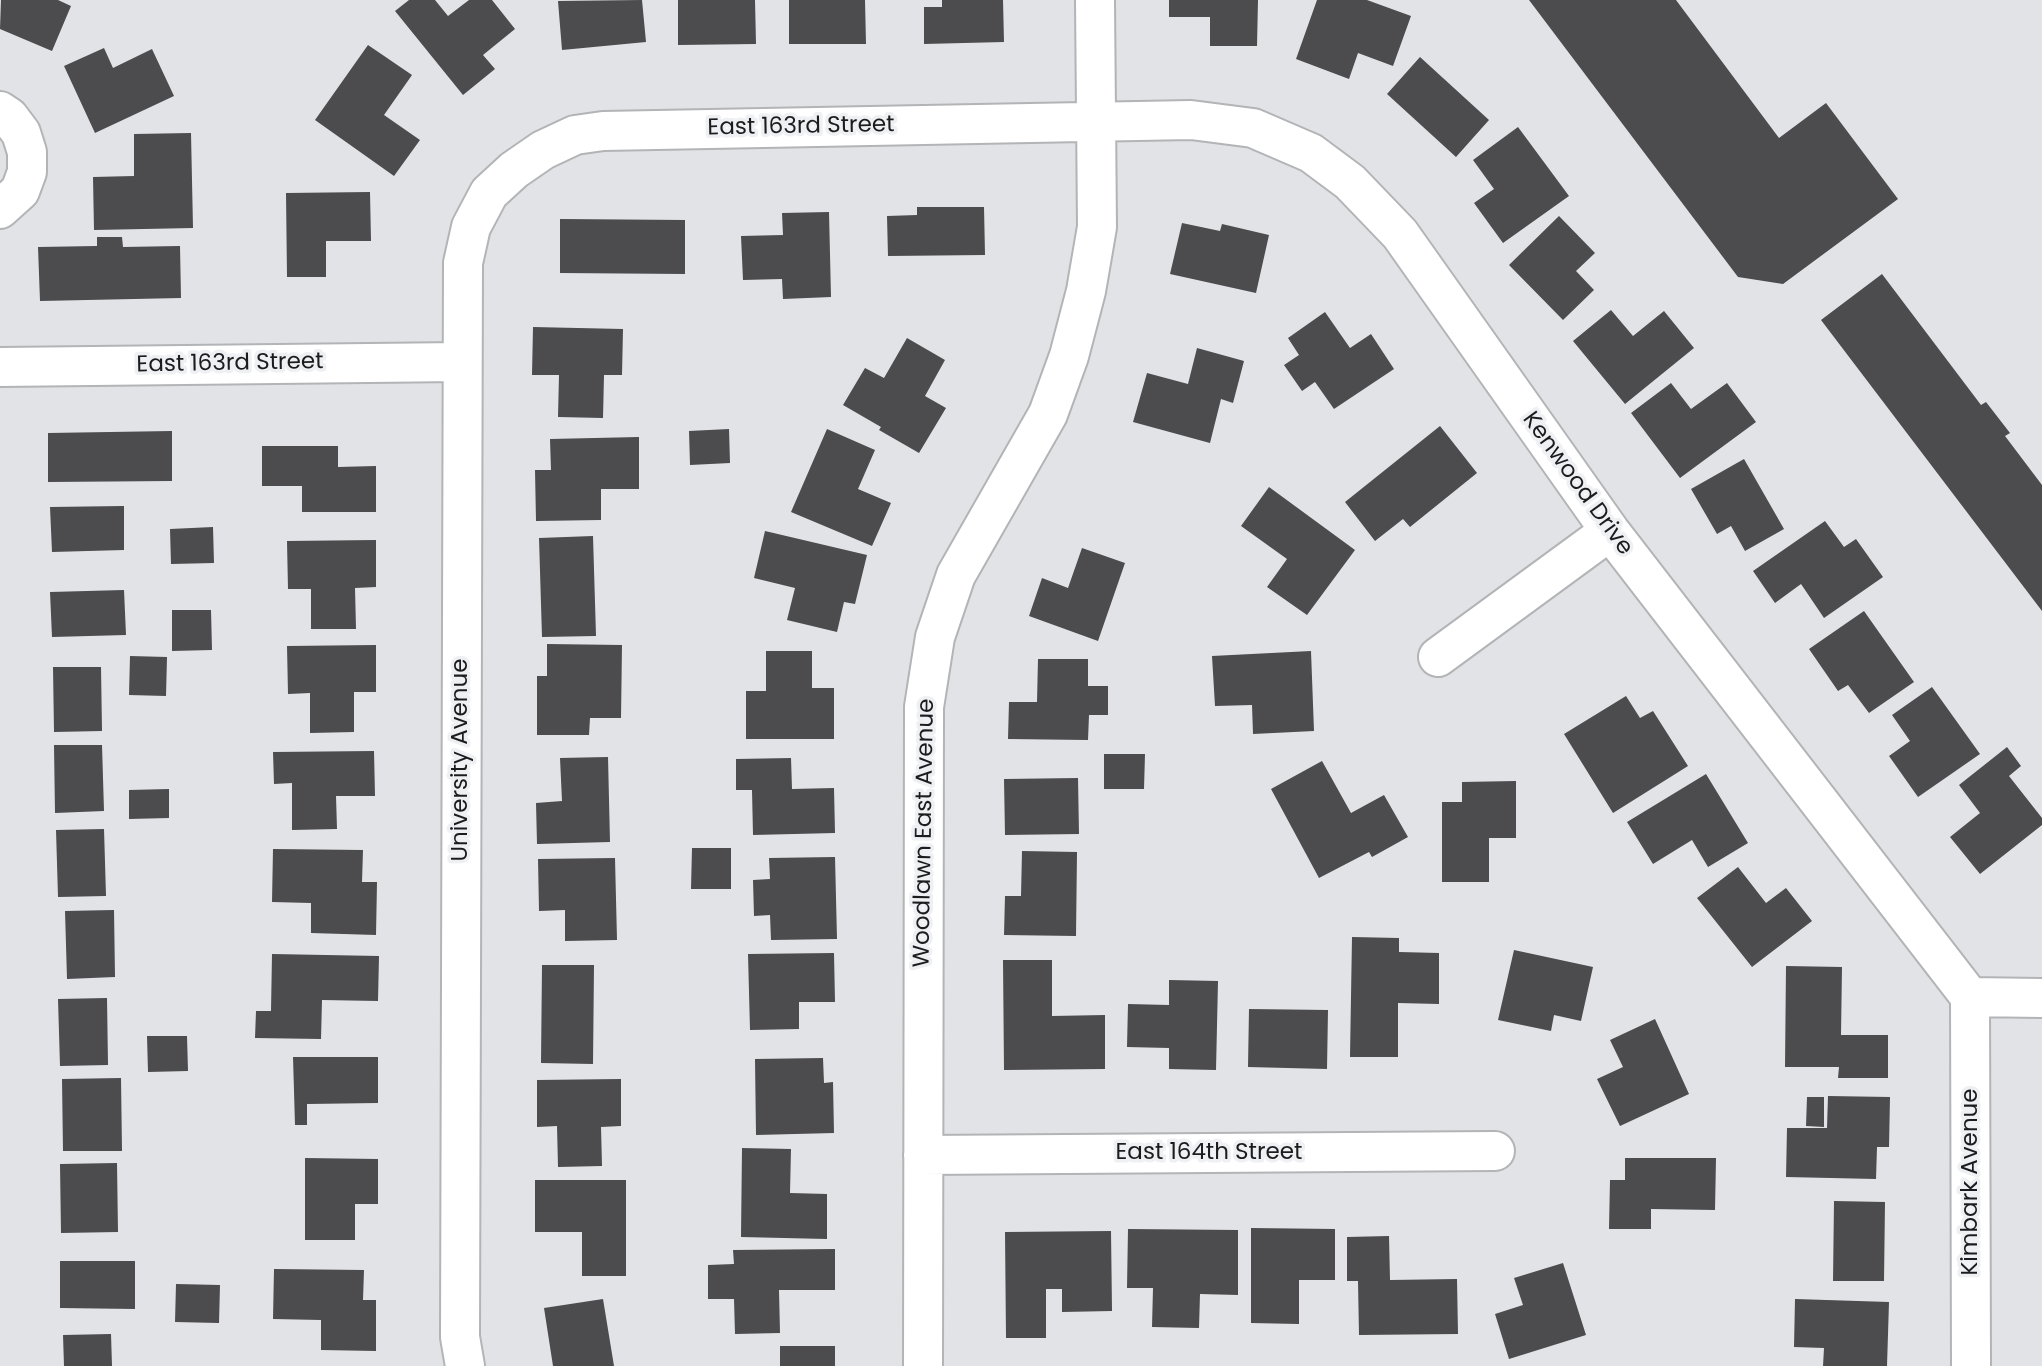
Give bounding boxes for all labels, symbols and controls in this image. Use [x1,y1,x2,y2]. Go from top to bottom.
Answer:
street label: East 163rd Street [707,112,895,142]
street label: East 163rd Street [136,349,324,379]
street label: Kenwood Drive [1516,407,1638,561]
street label: University Avenue [447,658,475,862]
street label: Woodlawn East Avenue [909,698,941,968]
street label: Kimbark Avenue [1957,1088,1985,1276]
street label: East 164th Street [1116,1139,1302,1167]

